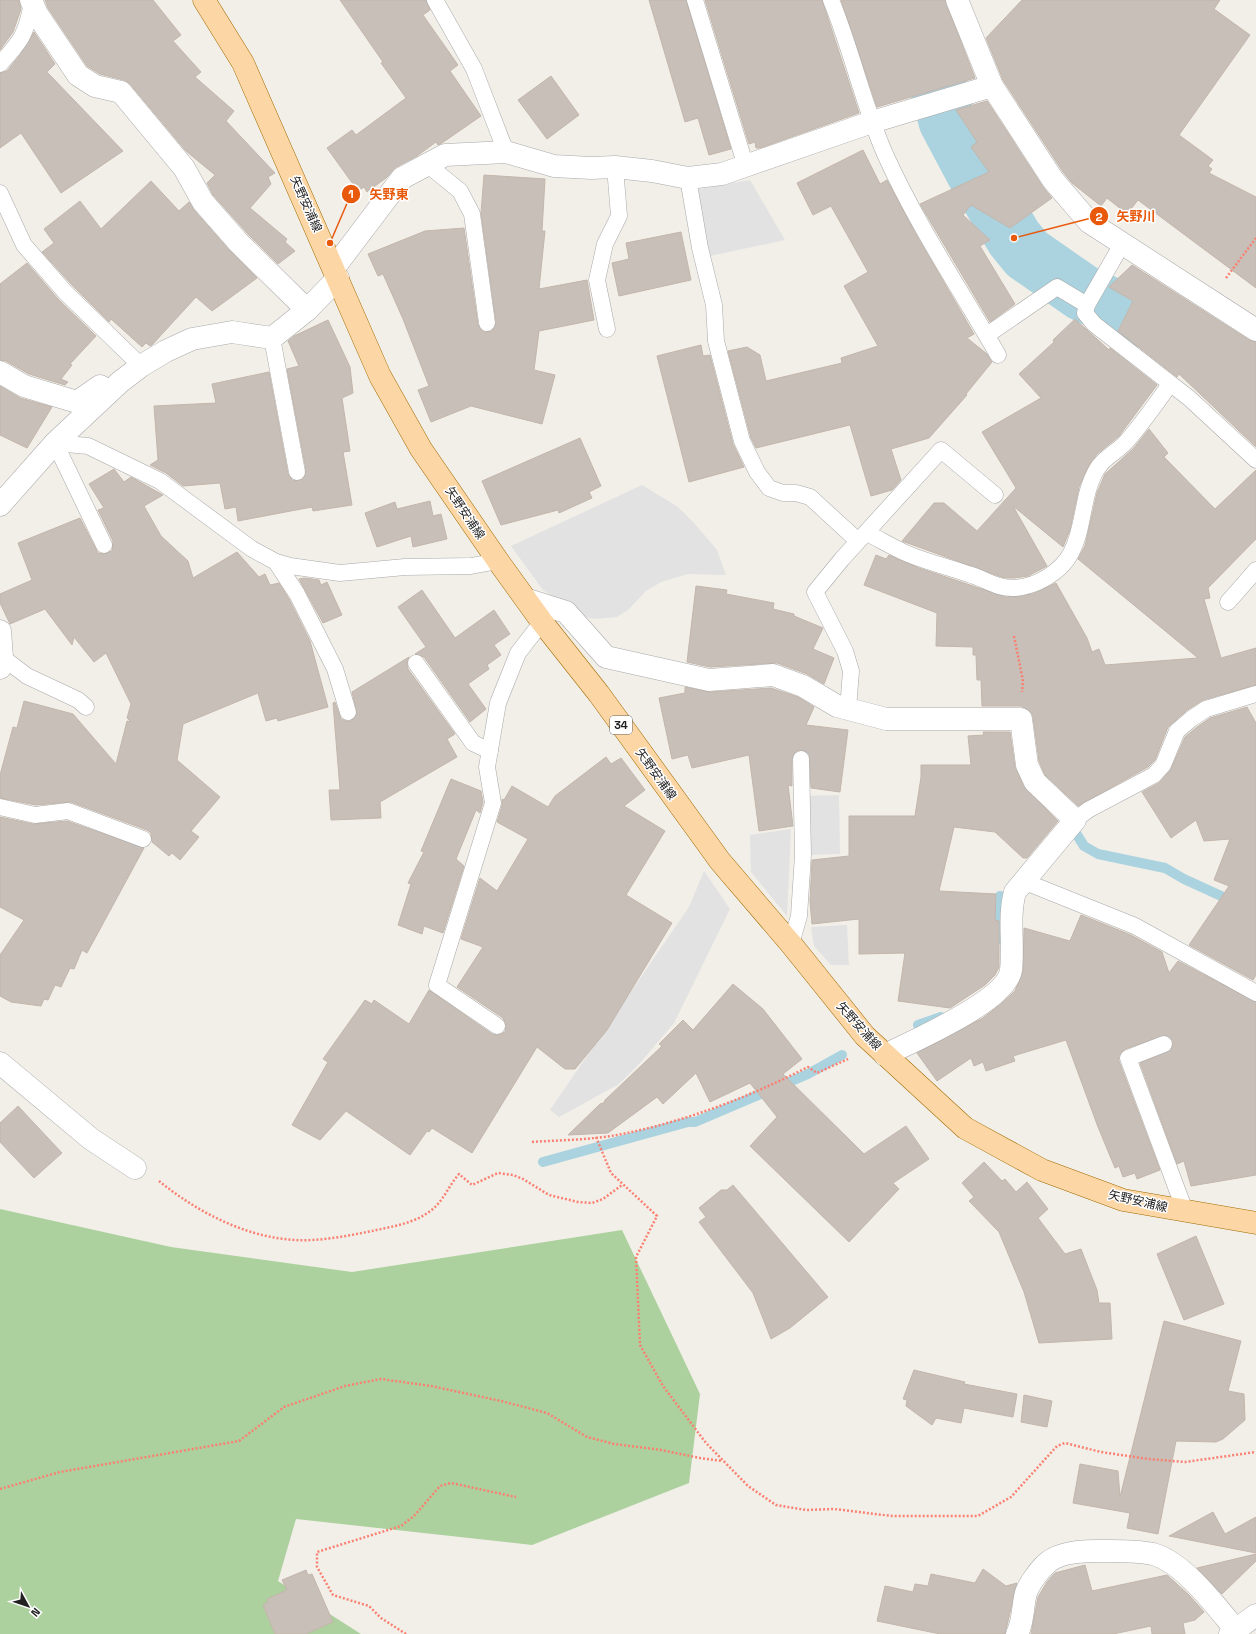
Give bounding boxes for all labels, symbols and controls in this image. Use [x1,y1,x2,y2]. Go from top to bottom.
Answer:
street label: 矢野安浦線 [286,173,326,235]
callout: 矢野東 [341,182,416,207]
text: 1 [348,186,354,202]
text: 矢野東 [369,186,409,203]
callout: 矢野川 [1089,204,1164,229]
text: 矢野川 [1116,208,1156,225]
text: 2 [1095,209,1103,225]
street label: 矢野安浦線 [442,484,488,542]
road number: 34 [610,716,632,734]
street label: 矢野安浦線 [632,745,680,803]
street label: 矢野安浦線 [833,998,885,1054]
street label: 矢野安浦線 [1107,1186,1169,1216]
north arrow [8,1586,48,1626]
text: N [28,1605,43,1620]

